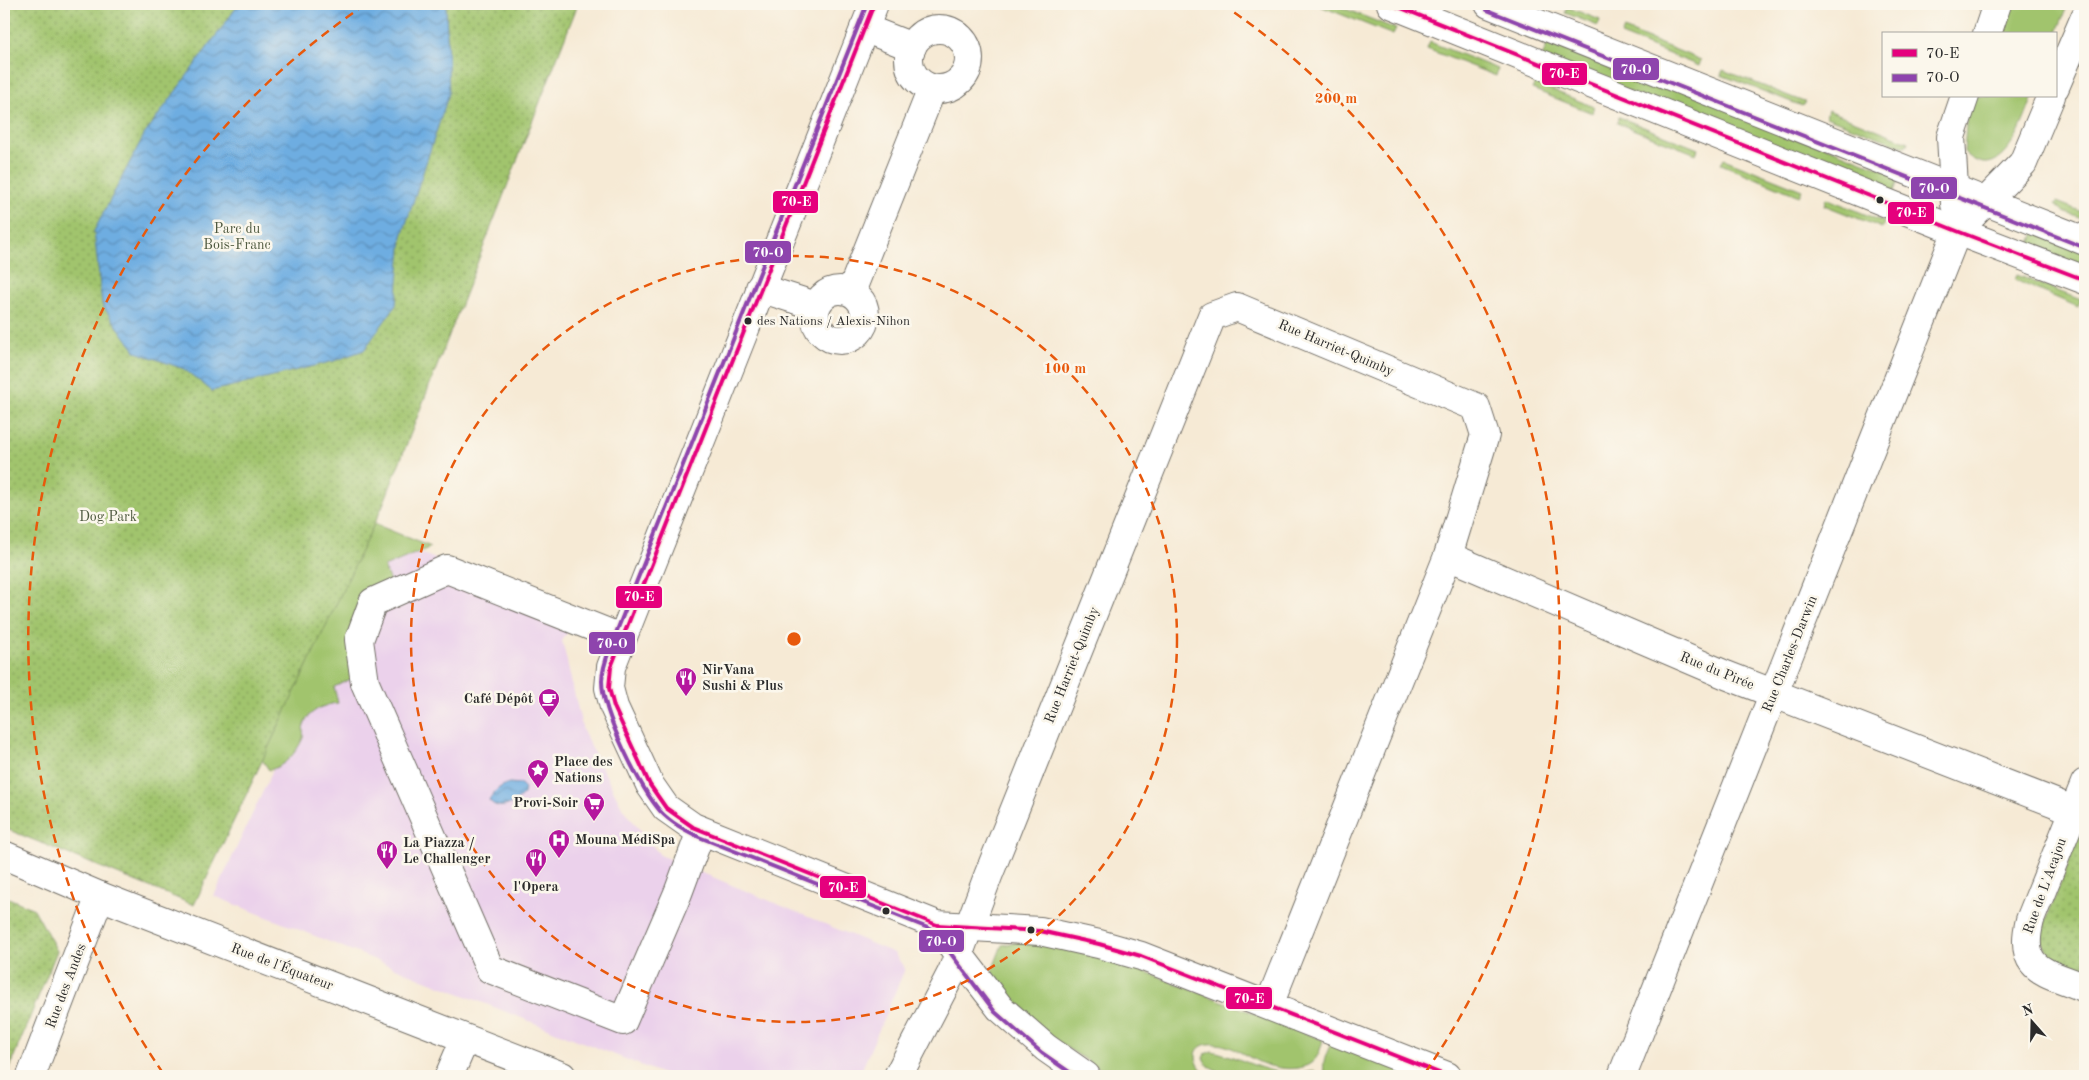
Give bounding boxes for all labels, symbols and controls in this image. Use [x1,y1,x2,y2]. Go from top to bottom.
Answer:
legend [1882,32,2056,98]
text: 70-E [1926,47,1959,62]
line badge: 70-O [1612,57,1660,81]
line badge: 70-E [1541,62,1588,86]
text: 70-O [1620,63,1652,77]
text: 70-E [1548,67,1580,81]
text: 70-O [1926,71,1959,86]
text: 200 m [1315,92,1357,107]
line badge: 70-O [1910,176,1958,200]
text: 70-O [1918,182,1950,196]
line badge: 70-E [772,190,819,214]
text: 70-E [780,195,812,209]
unlabelled marker [1875,195,1885,205]
line badge: 70-E [1887,201,1935,225]
text: 70-E [1895,206,1927,220]
park label: Parc du Bois-Franc [203,222,271,252]
line badge: 70-O [744,240,792,264]
text: 70-O [752,246,784,260]
place label: des Nations / Alexis-Nihon [757,315,910,328]
marker: des Nations / Alexis-Nihon [743,316,753,326]
street label: Rue Harriet-Quimby [1276,317,1396,379]
text: 100 m [1044,362,1086,377]
park label: Dog Park [79,510,137,524]
line badge: 70-E [615,585,663,609]
text: 70-E [623,590,655,604]
street label: Rue Charles-Darwin [1760,593,1820,714]
street label: Rue Harriet-Quimby [1042,604,1102,725]
centre of rings [785,630,803,648]
line badge: 70-O [588,631,636,655]
text: 70-O [596,637,628,651]
street label: Rue du Pirée [1678,650,1756,692]
place label: NirVana Sushi & Plus [702,663,783,693]
restaurant icon: NirVana Sushi & Plus [674,666,698,697]
cafe icon: Café Dépôt [537,687,561,718]
place label: Café Dépôt [464,692,533,706]
place label: Place des Nations [554,755,613,785]
place icon: Place des Nations [526,758,550,789]
supermarket icon: Provi-Soir [582,791,606,822]
place label: Provi-Soir [513,796,578,810]
hospital icon: Mouna MédiSpa [547,828,571,859]
place label: Mouna MédiSpa [575,833,675,847]
place label: La Piazza / Le Challenger [403,836,491,866]
street label: Rue de L'Acajou [2021,836,2069,936]
restaurant icon: La Piazza / Le Challenger [375,839,399,870]
restaurant icon: l'Opera [524,847,548,878]
line badge: 70-E [819,875,867,899]
place label: l'Opera [513,880,559,894]
text: 70-E [827,881,859,895]
unlabelled marker [881,906,891,916]
unlabelled marker [1026,925,1036,935]
line badge: 70-O [918,929,965,953]
text: 70-O [925,935,957,949]
street label: Rue de l'Équateur [229,938,336,993]
street label: Rue des Andes [43,942,89,1030]
line badge: 70-E [1225,986,1273,1010]
text: 70-E [1233,992,1265,1006]
north arrow [2006,998,2056,1048]
text: N [2020,1002,2036,1019]

